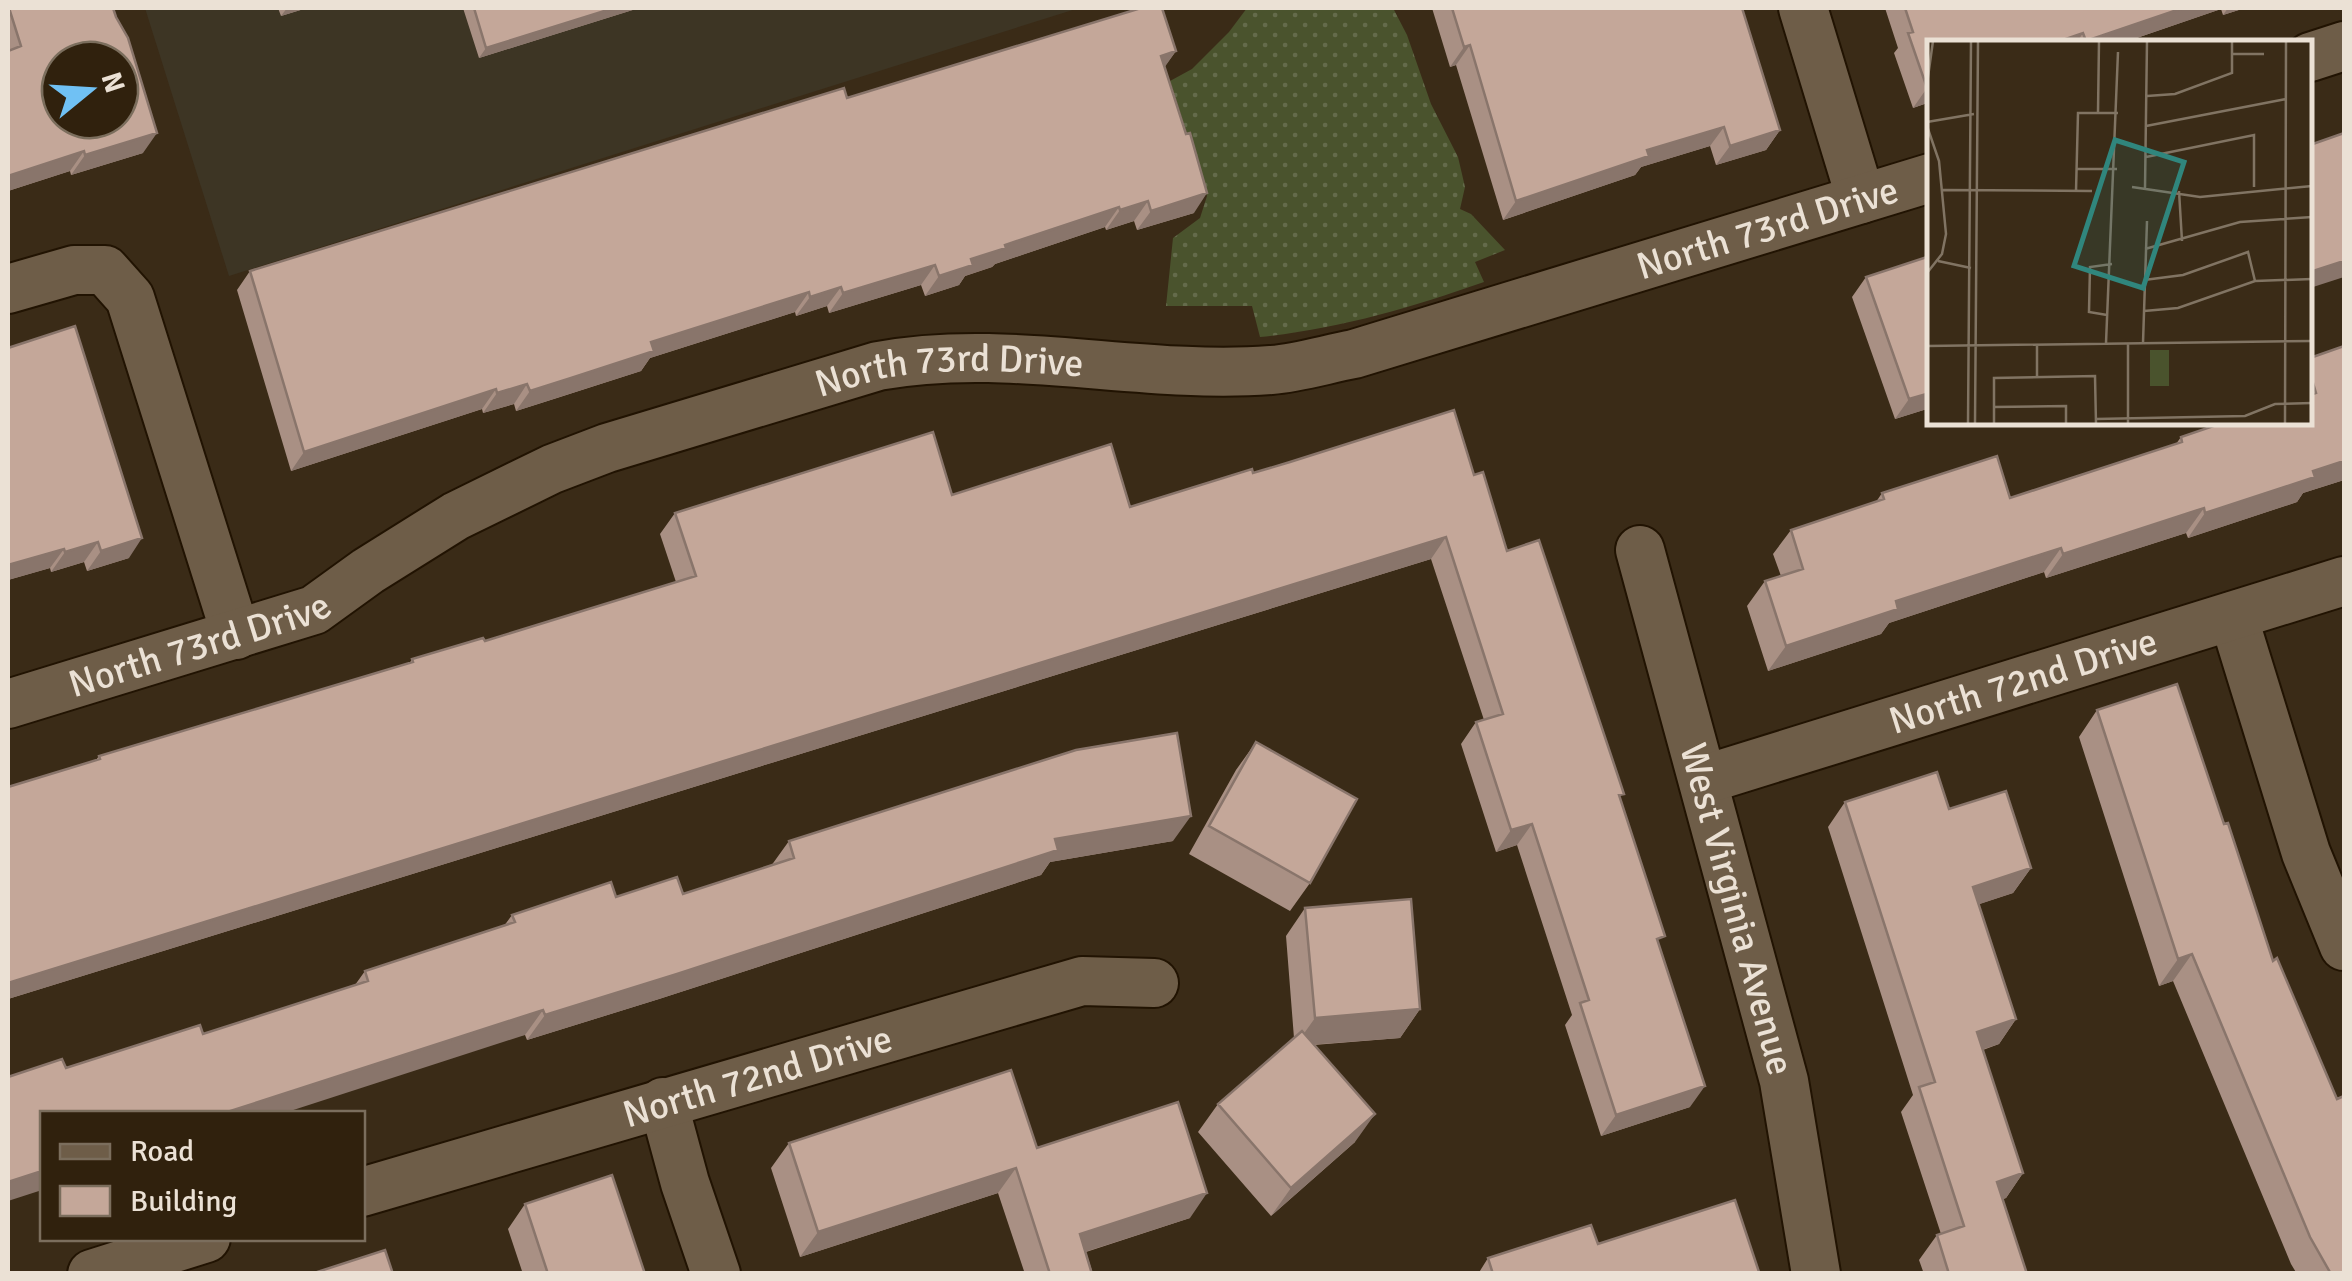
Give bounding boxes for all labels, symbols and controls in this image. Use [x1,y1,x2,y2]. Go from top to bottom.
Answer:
north arrow [40,40,140,140]
inset map [1927,40,2312,425]
text: N [94,68,132,97]
street label: North 73rd Drive [1631,166,1904,290]
street label: North 73rd Drive [809,334,1085,407]
street label: North 73rd Drive [63,582,340,708]
street label: North 72nd Drive [1883,617,2163,744]
street label: West Virginia Avenue [1670,738,1805,1080]
street label: North 72nd Drive [617,1014,897,1138]
legend [40,1111,365,1241]
text: Road [130,1133,194,1170]
text: Building [130,1183,237,1220]

